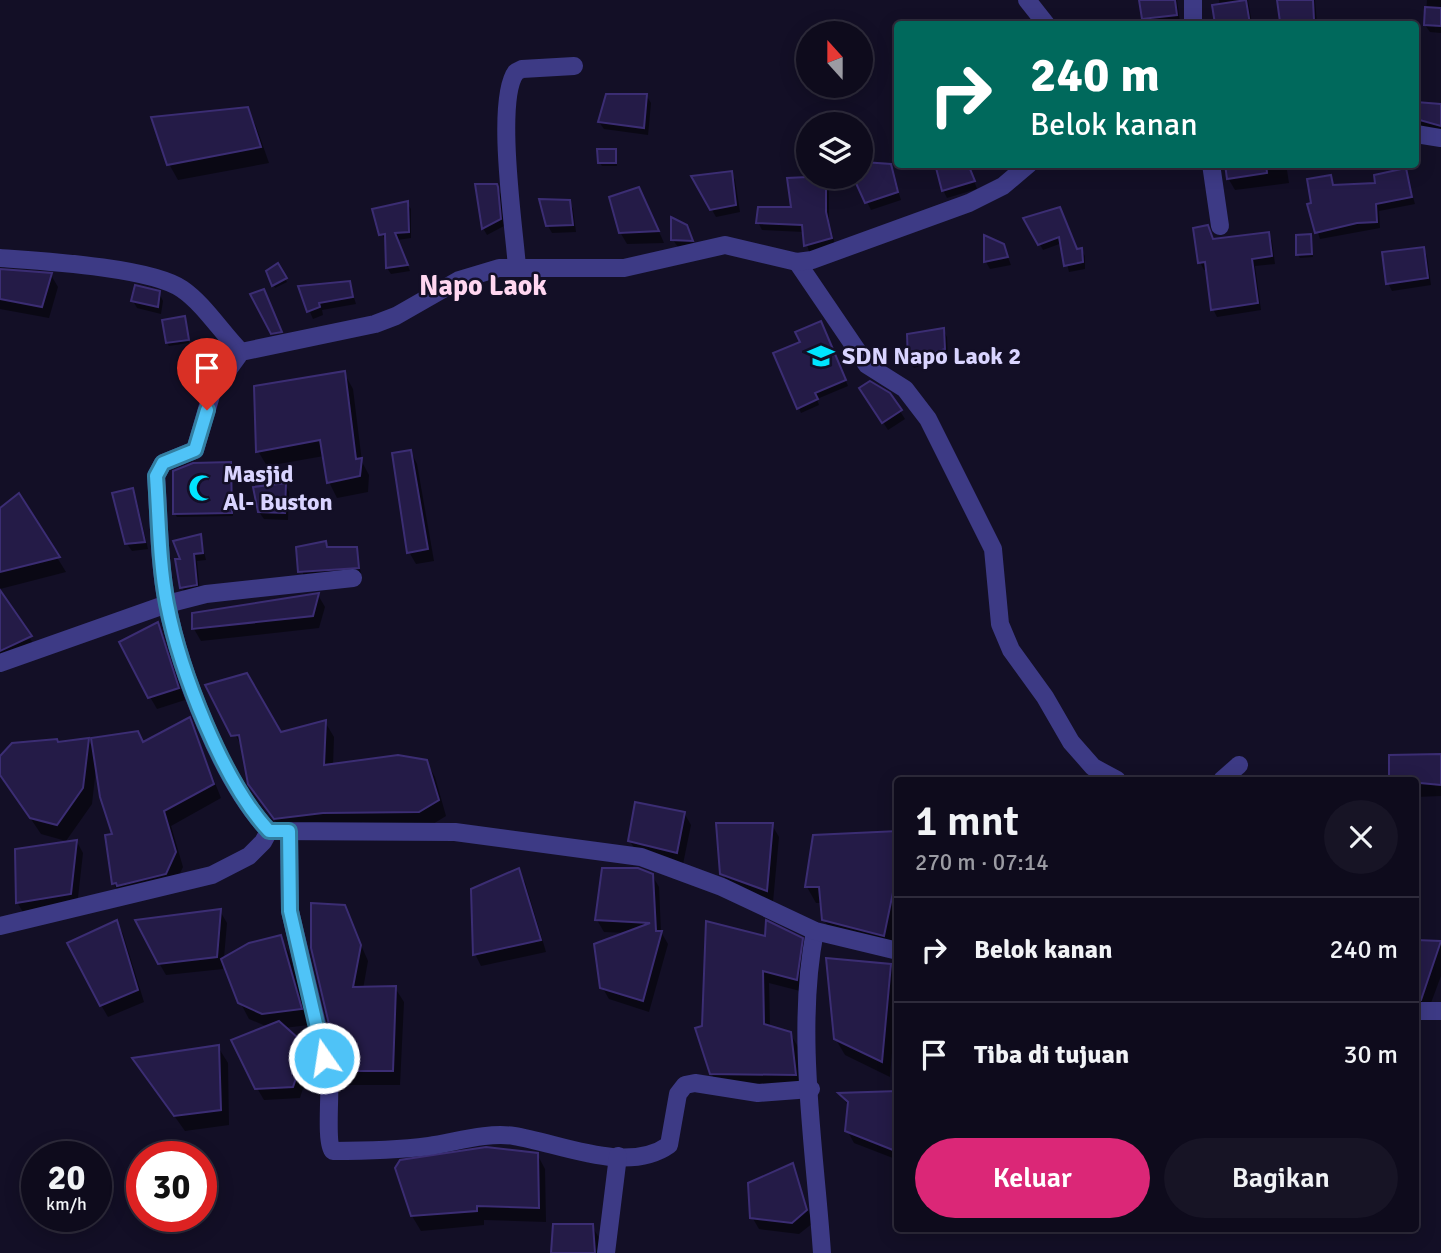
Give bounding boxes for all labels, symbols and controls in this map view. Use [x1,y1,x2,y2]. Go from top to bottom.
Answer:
north arrow [796,21,873,98]
map controls [796,21,873,189]
text: 240 m [1030,45,1160,105]
icon: right [915,49,1006,140]
text: Belok kanan [1030,105,1198,144]
button: layers [796,112,873,189]
district label: Napo Laok [419,269,547,303]
pin [177,338,237,410]
school or university icon: SDN Napo Laok 2 [806,341,836,371]
place label: SDN Napo Laok 2 [842,341,1021,371]
icon: arrive [188,349,226,387]
place label: Masjid Al- Buston [223,459,333,517]
mosque icon: Masjid Al- Buston [187,473,217,503]
text: 1 mnt [915,796,1019,847]
button: close [1324,800,1398,874]
text: 270 m · 07:14 [915,848,1049,877]
icon: right [915,931,953,969]
text: Belok kanan [974,934,1112,966]
text: 240 m [1329,934,1398,966]
position arrow [287,1021,361,1095]
icon: arrive [915,1036,953,1074]
text: Tiba di tujuan [974,1039,1129,1071]
text: 30 m [1343,1039,1398,1071]
button: Keluar [915,1138,1150,1218]
button: Bagikan [1164,1138,1398,1218]
speed limit sign: 30 [126,1141,217,1232]
text: 20 [48,1156,85,1199]
text: km/h [46,1193,87,1215]

